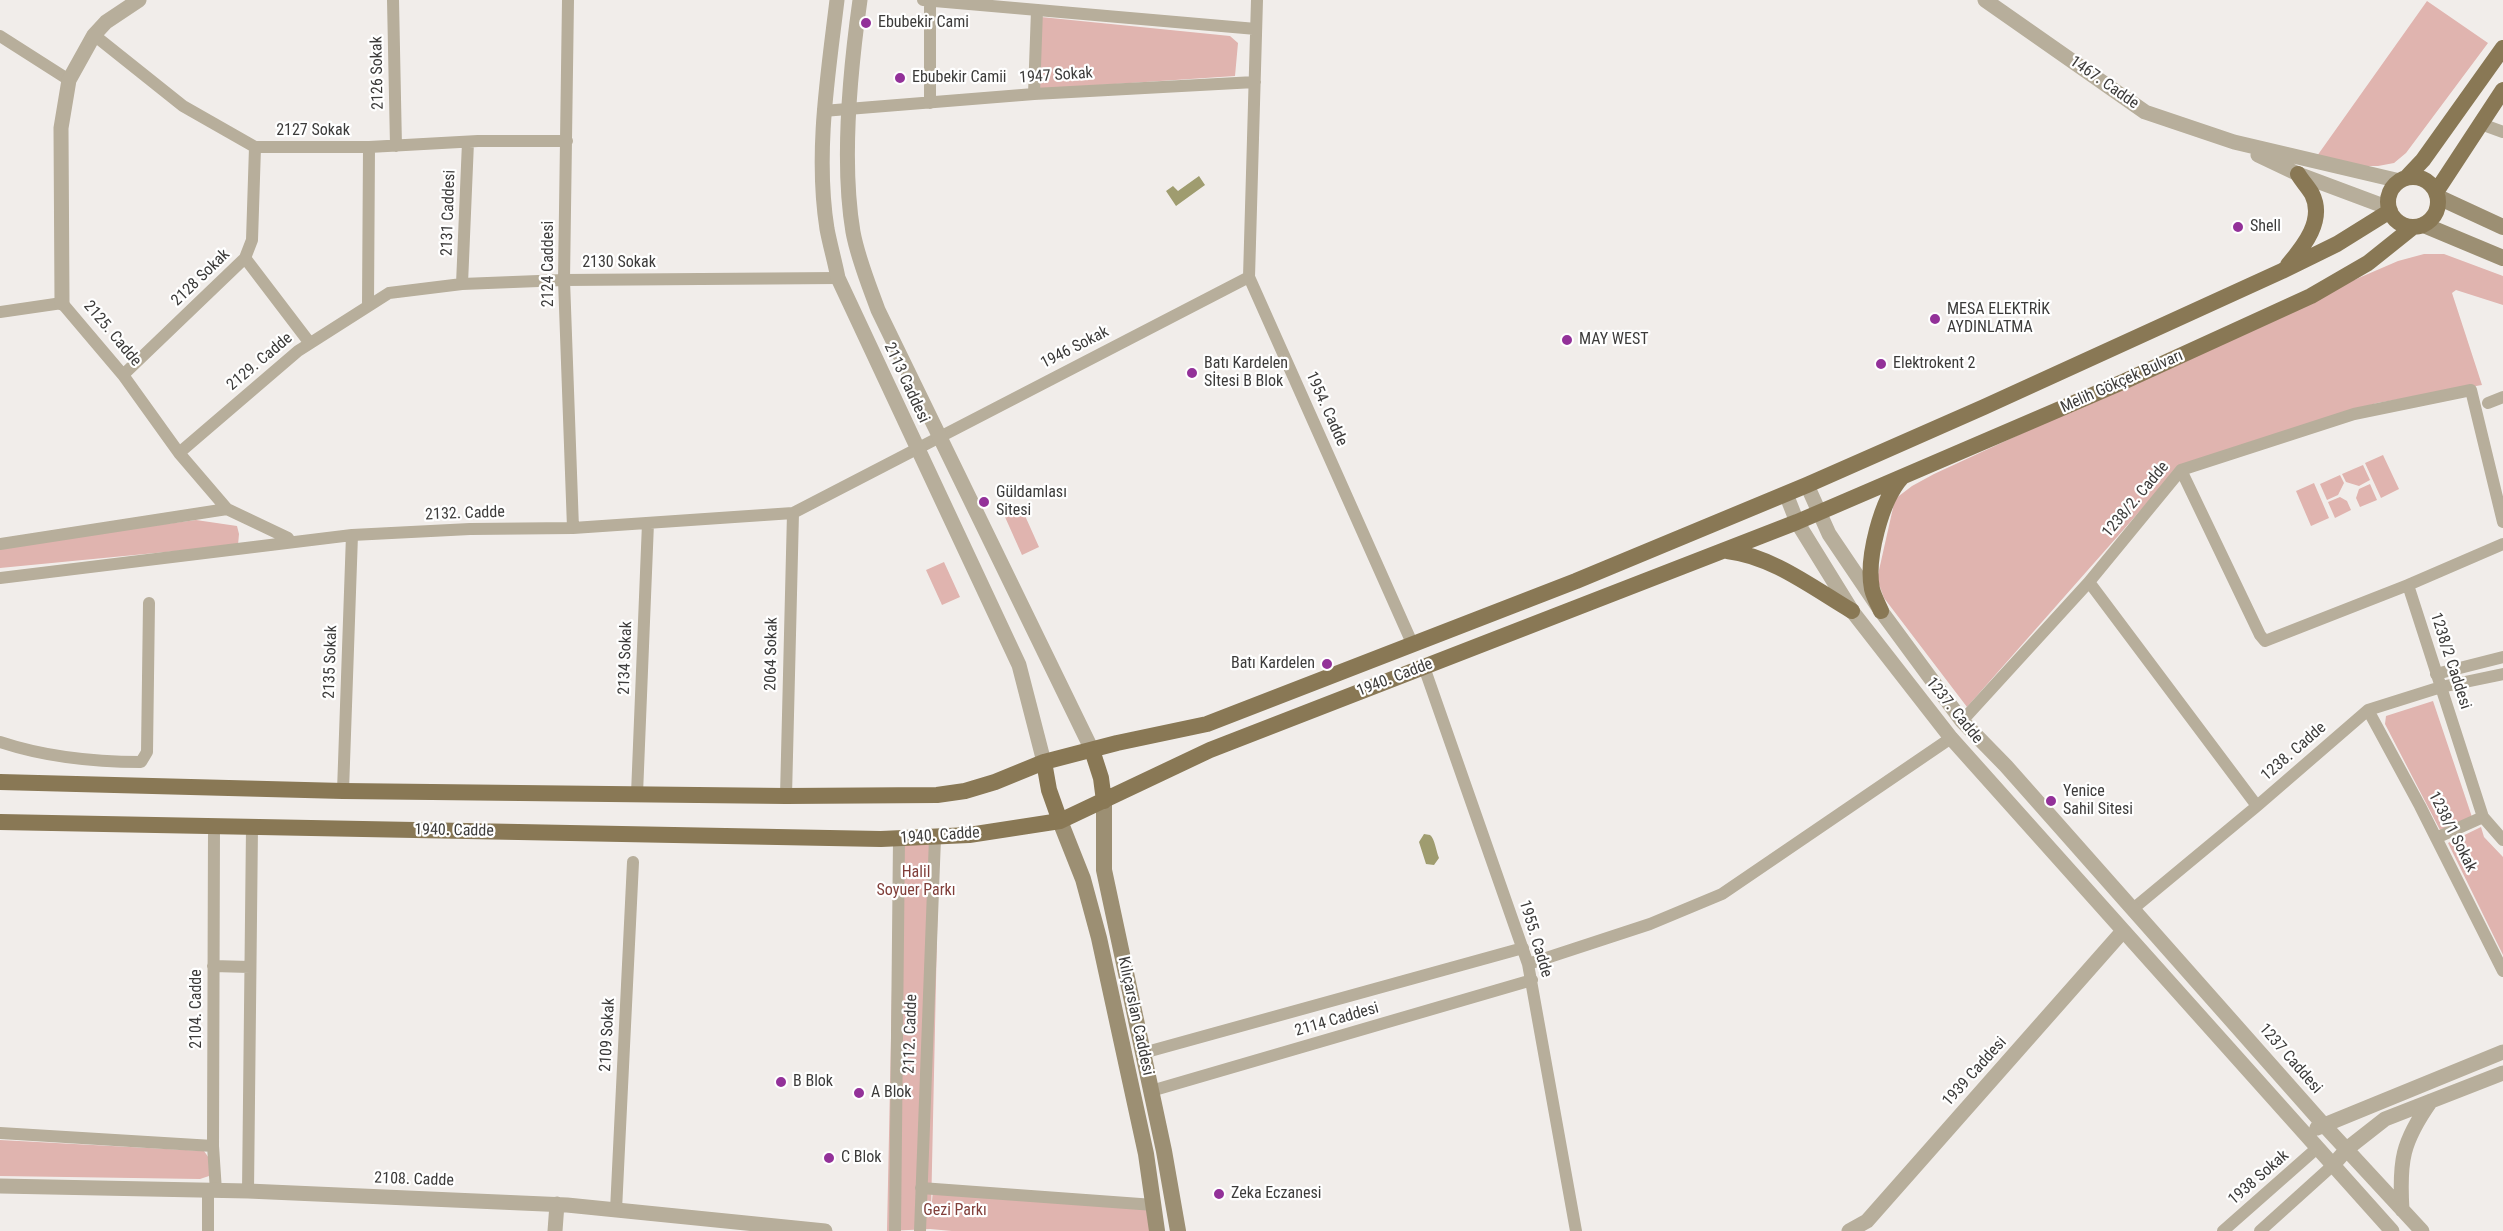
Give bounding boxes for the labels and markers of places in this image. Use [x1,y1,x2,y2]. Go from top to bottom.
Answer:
place label: Ebubekir Cami [878,13,969,33]
marker: Ebubekir Cami [859,16,873,30]
place label: Ebubekir Camii [912,68,1007,88]
marker: Ebubekir Camii [893,71,907,85]
place label: Shell [2250,217,2281,237]
marker: Shell [2231,220,2245,234]
place label: MESA ELEKTRİK AYDINLATMA [1947,300,2050,338]
marker: MESA ELEKTRİK AYDINLATMA [1928,312,1942,326]
place label: MAY WEST [1579,330,1649,350]
marker: MAY WEST [1560,333,1574,347]
place label: Batı Kardelen Sİtesi B Blok [1204,354,1288,392]
place label: Elektrokent 2 [1893,354,1975,374]
marker: Elektrokent 2 [1874,357,1888,371]
marker: Batı Kardelen Sİtesi B Blok [1185,366,1199,380]
place label: Güldamlası Sitesi [996,483,1067,521]
marker: Güldamlası Sitesi [977,495,991,509]
place label: Batı Kardelen [1231,654,1315,674]
marker: Batı Kardelen [1320,657,1334,671]
place label: Yenice Sahil Sitesi [2063,782,2133,820]
marker: Yenice Sahil Sitesi [2044,794,2058,808]
place label: B Blok [793,1072,833,1092]
marker: B Blok [774,1075,788,1089]
place label: A Blok [871,1083,912,1103]
marker: A Blok [852,1086,866,1100]
place label: C Blok [841,1148,881,1168]
marker: C Blok [822,1151,836,1165]
place label: Zeka Eczanesi [1231,1184,1321,1204]
marker: Zeka Eczanesi [1212,1187,1226,1201]

